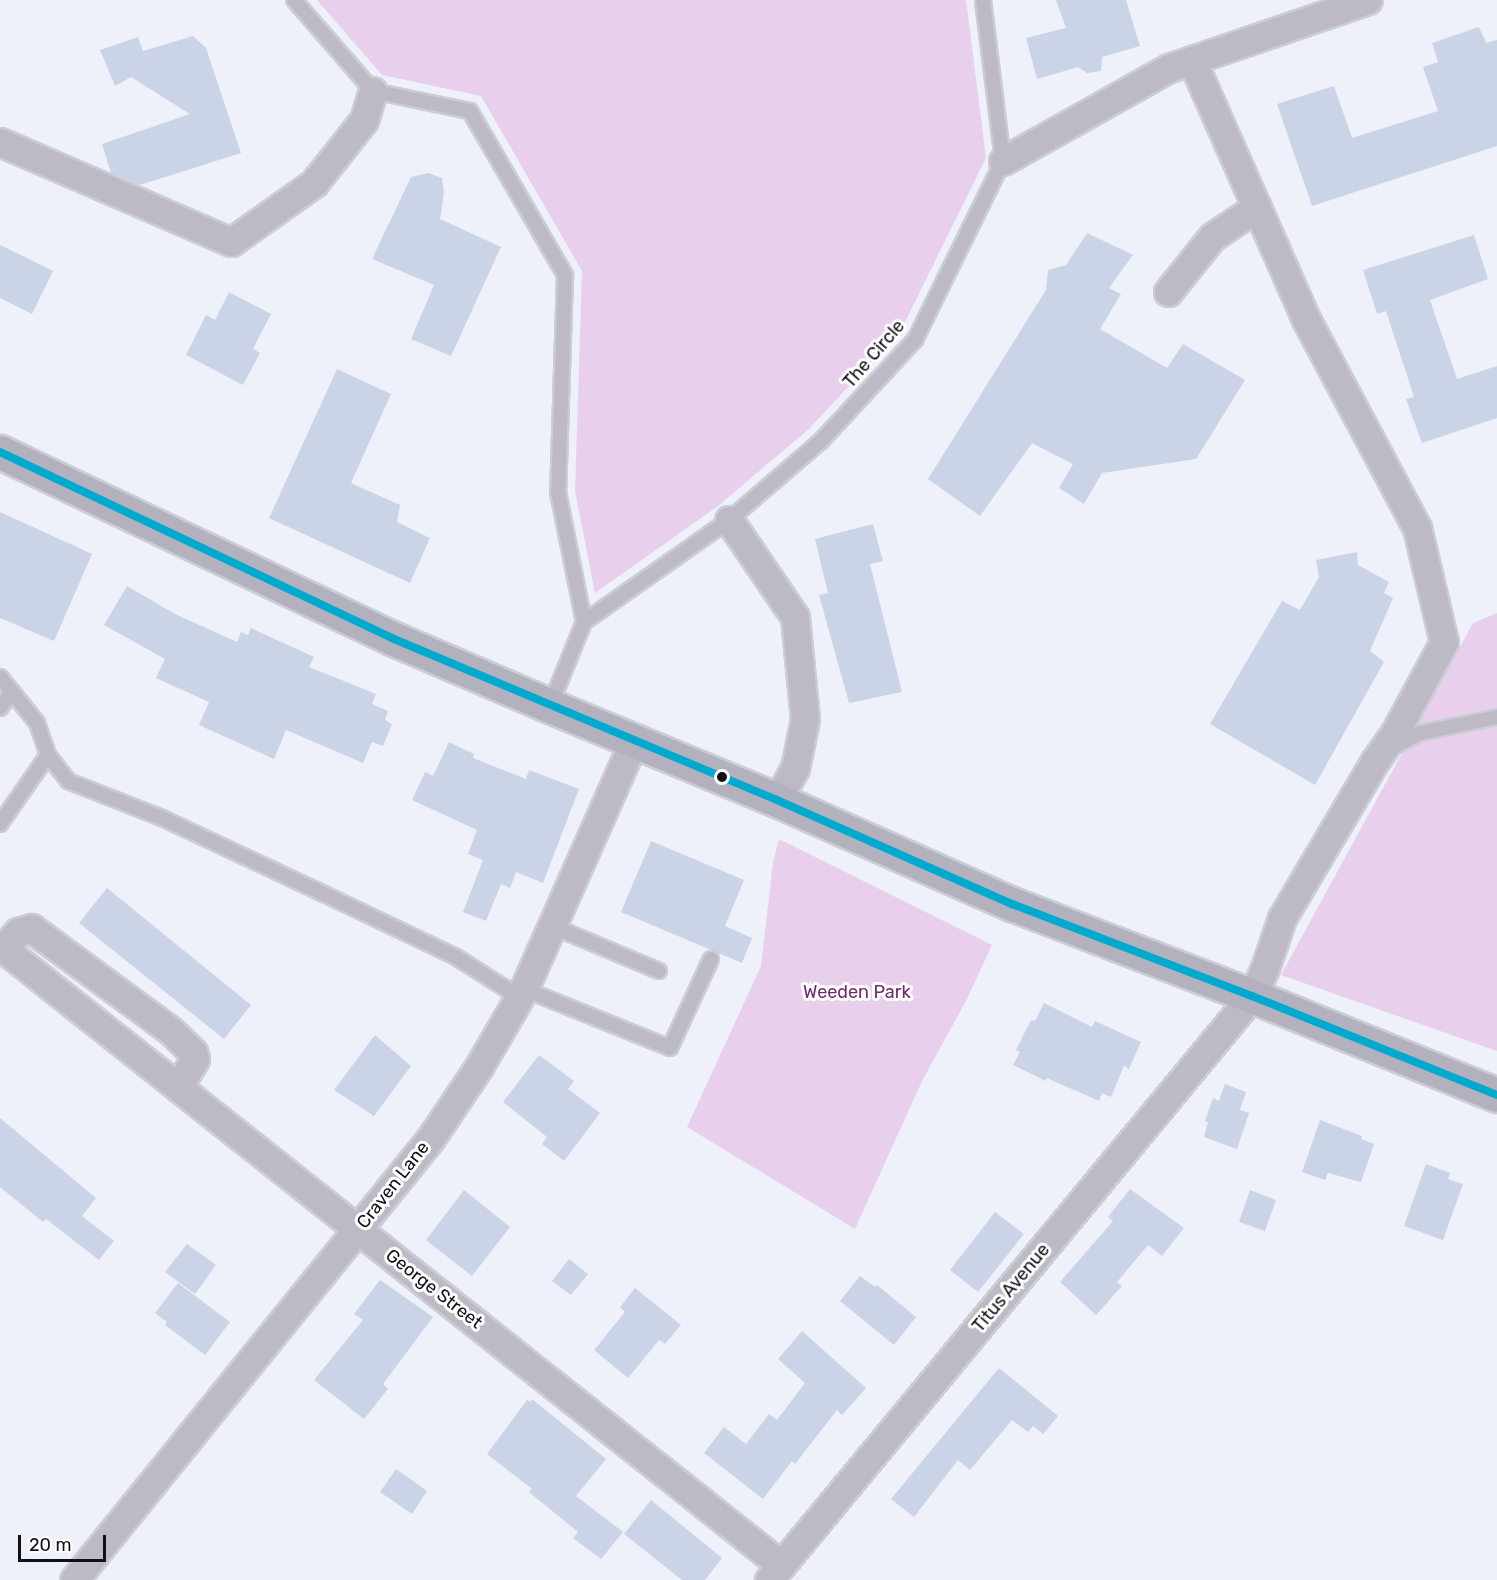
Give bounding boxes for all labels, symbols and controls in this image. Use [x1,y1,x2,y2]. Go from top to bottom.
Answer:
street label: The Circle [839,316,909,392]
unlabelled marker [716,771,728,783]
park label: Weeden Park [803,981,911,1003]
street label: Craven Lane [352,1137,434,1233]
street label: Titus Avenue [968,1239,1054,1337]
street label: George Street [381,1245,487,1333]
scale bar [21,1523,110,1561]
text: 20 m [29,1534,71,1556]

